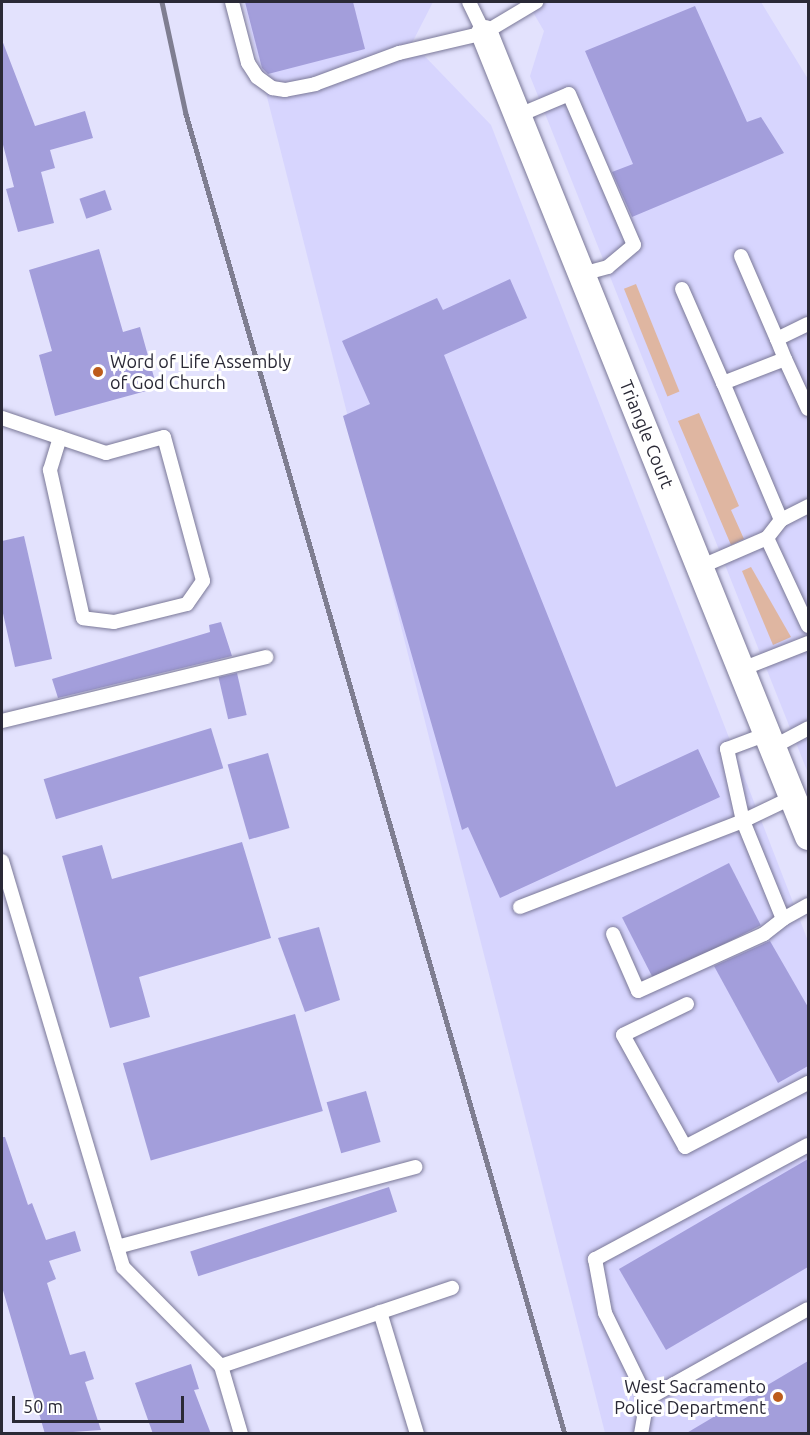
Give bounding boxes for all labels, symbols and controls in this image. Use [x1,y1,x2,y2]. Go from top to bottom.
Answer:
place label: Word of Life Assembly of God Church [110,351,291,394]
marker: Word of Life Assembly of God Church [91,365,105,379]
street label: Triangle Court [615,377,679,491]
place label: West Sacramento Police Department [614,1376,766,1418]
scale bar [15,1384,188,1422]
marker: West Sacramento Police Department [771,1390,785,1404]
text: 50 m [23,1396,63,1416]

